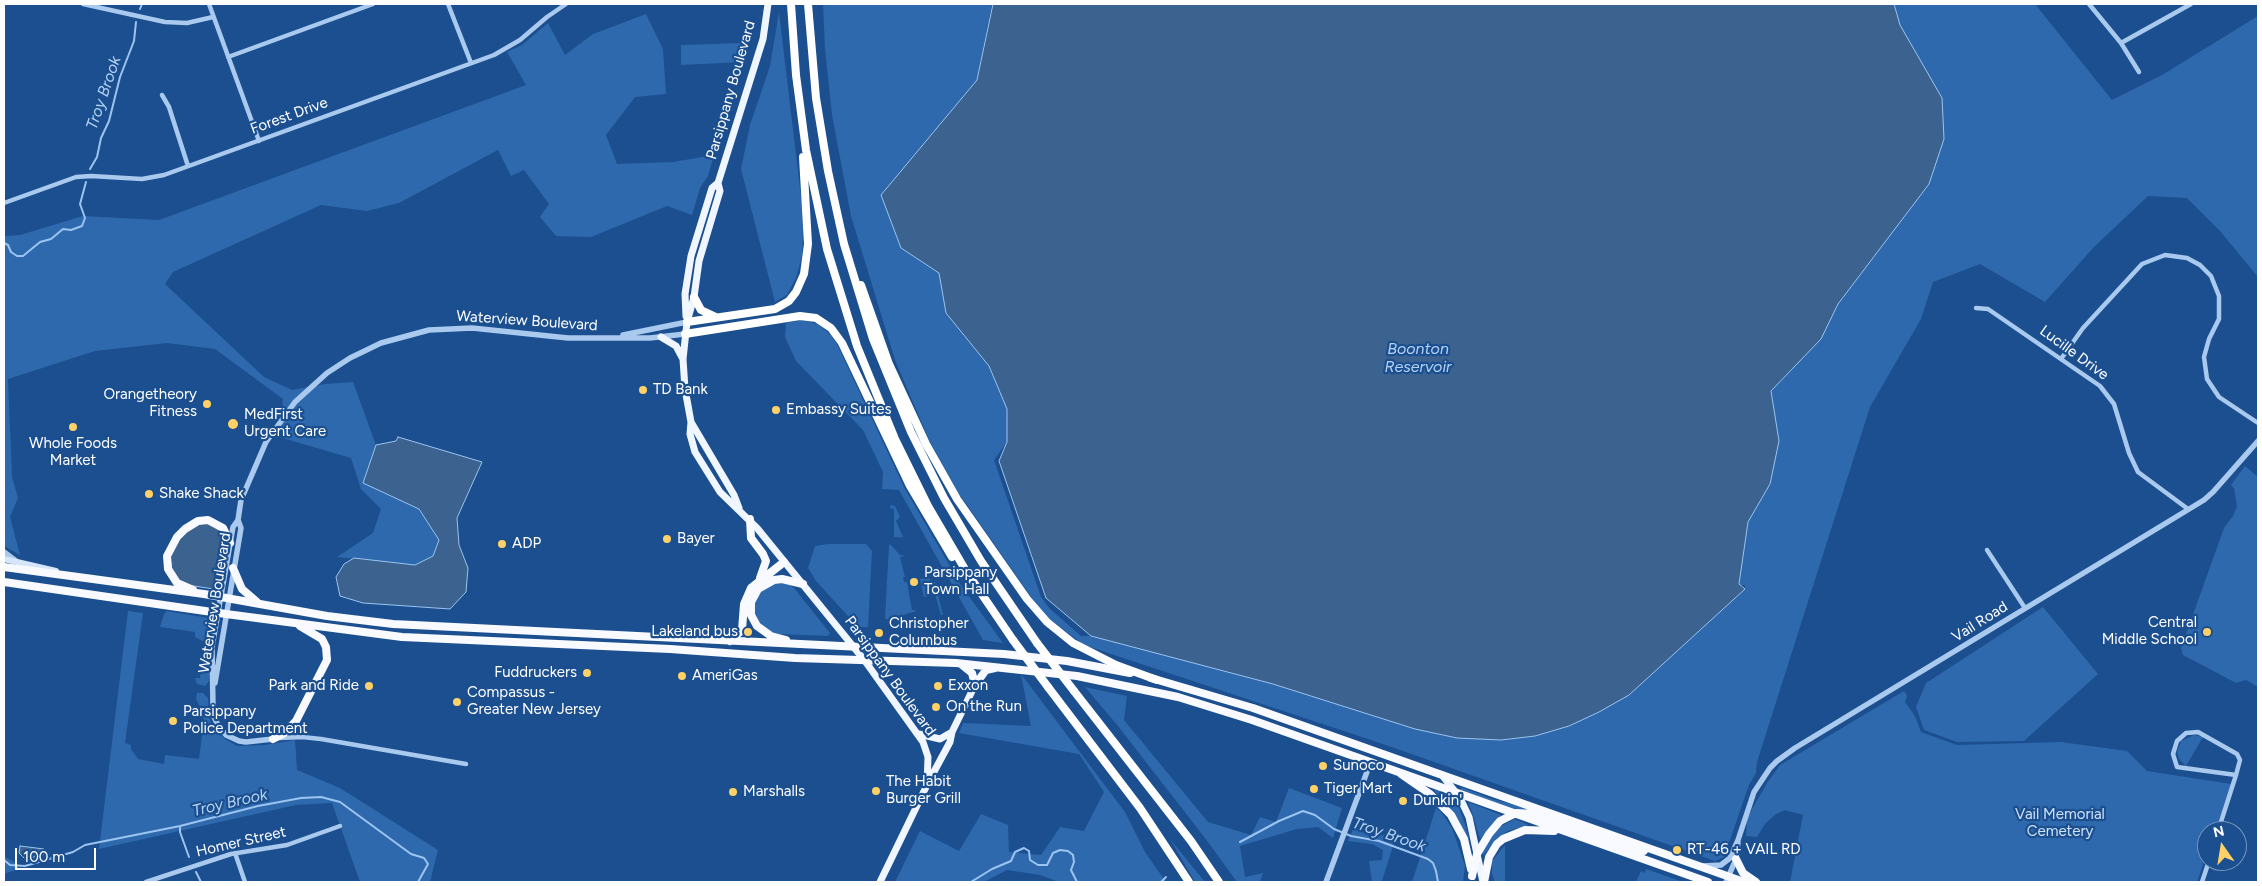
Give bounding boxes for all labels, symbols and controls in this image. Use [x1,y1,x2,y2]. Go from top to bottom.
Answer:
street label: Parsippany Boulevard [703,18,759,162]
water label: Troy Brook [82,54,126,132]
street label: Forest Drive [248,94,330,138]
street label: Waterview Boulevard [456,307,598,335]
street label: Lucille Drive [2036,322,2112,384]
water label: Boonton Reservoir [1384,339,1452,377]
place label: TD Bank [653,381,708,399]
marker: TD Bank [637,384,649,396]
place label: Orangetheory Fitness [103,386,197,421]
marker: Orangetheory Fitness [201,398,213,410]
place label: Embassy Suites [786,401,892,419]
marker: Embassy Suites [770,404,782,416]
place label: MedFirst Urgent Care [244,406,326,441]
marker: MedFirst Urgent Care [226,417,240,431]
marker: Whole Foods Market [67,421,79,433]
place label: Whole Foods Market [29,435,117,470]
place label: Shake Shack [159,485,244,503]
marker: Shake Shack [143,488,155,500]
place label: Bayer [677,530,715,548]
street label: Waterview Boulevard [195,532,235,674]
marker: Bayer [661,533,673,545]
place label: ADP [512,535,541,553]
marker: ADP [496,538,508,550]
place label: Parsippany Town Hall [924,564,997,599]
marker: Parsippany Town Hall [908,576,920,588]
street label: Vail Road [1949,598,2011,646]
street label: Parsippany Boulevard [841,613,939,739]
place label: Central Middle School [2102,614,2197,649]
place label: Christopher Columbus [889,615,969,650]
place label: Lakeland bus [651,623,738,641]
marker: Lakeland bus [742,626,754,638]
marker: Central Middle School [2201,626,2213,638]
marker: Christopher Columbus [873,627,885,639]
place label: Fuddruckers [494,664,577,682]
marker: Fuddruckers [581,667,593,679]
place label: AmeriGas [692,667,758,685]
marker: AmeriGas [676,670,688,682]
place label: Park and Ride [268,677,359,695]
place label: Exxon [948,677,988,695]
marker: Park and Ride [363,680,375,692]
marker: Exxon [932,680,944,692]
place label: Compassus - Greater New Jersey [467,684,601,719]
marker: Compassus - Greater New Jersey [451,696,463,708]
place label: On the Run [946,698,1022,716]
marker: On the Run [930,701,942,713]
place label: Parsippany Police Department [183,703,308,738]
marker: Parsippany Police Department [167,715,179,727]
place label: Sunoco [1333,757,1384,775]
marker: Sunoco [1317,760,1329,772]
place label: The Habit Burger Grill [886,773,961,808]
place label: Tiger Mart [1324,780,1393,798]
place label: Marshalls [743,783,805,801]
marker: Tiger Mart [1308,783,1320,795]
water label: Troy Brook [191,785,269,821]
marker: The Habit Burger Grill [870,785,882,797]
marker: Marshalls [727,786,739,798]
place label: Dunkin' [1413,792,1462,810]
marker: Dunkin' [1397,795,1409,807]
park label: Vail Memorial Cemetery [2015,806,2105,841]
water label: Troy Brook [1350,813,1428,857]
north arrow [2197,821,2247,871]
text: N [2212,822,2226,841]
street label: Homer Street [194,823,288,861]
scale bar [18,838,99,870]
place label: RT-46 + VAIL RD [1687,841,1801,859]
marker: RT-46 + VAIL RD [1671,844,1683,856]
text: 100 m [23,848,65,866]

